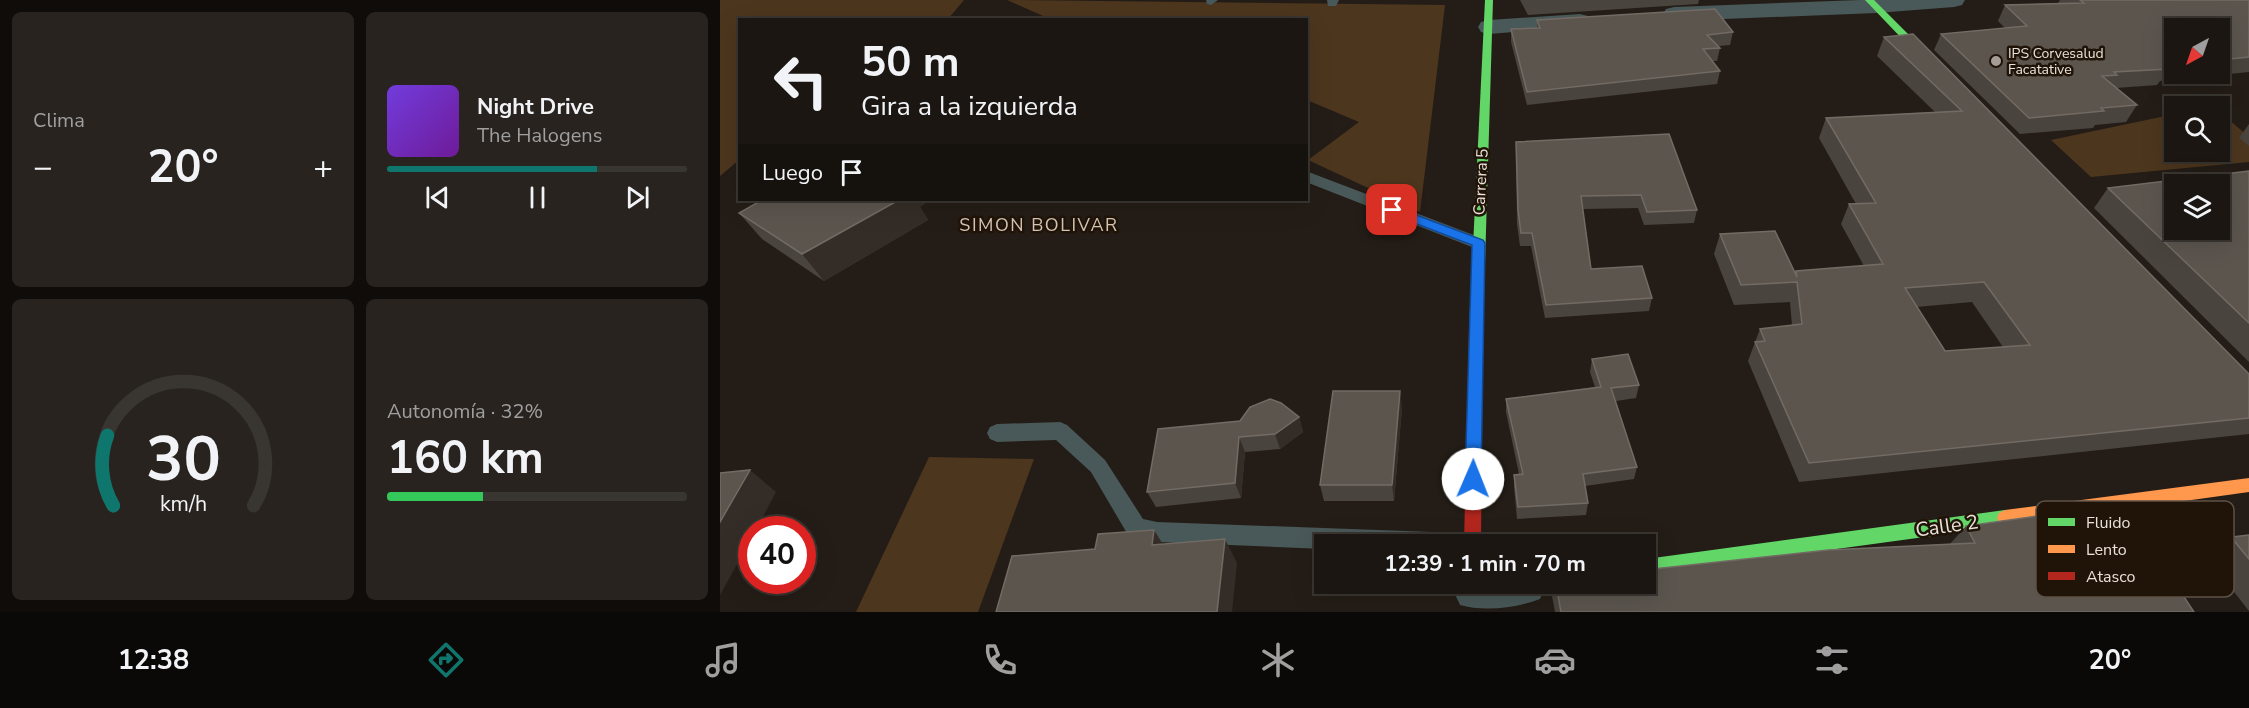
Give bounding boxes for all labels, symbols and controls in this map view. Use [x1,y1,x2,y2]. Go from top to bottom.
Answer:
north arrow [2164,18,2230,84]
map controls [2164,18,2230,240]
text: 50 m [861,34,960,91]
icon: left [762,42,840,120]
place label: IPS Corvesalud Facatative [2008,44,2104,79]
marker: IPS Corvesalud Facatative [1989,54,2003,68]
text: Gira a la izquierda [861,88,1078,125]
text: Night Drive [477,92,594,122]
button: search [2164,96,2230,162]
text: Clima [33,107,85,134]
text: The Halogens [477,122,602,149]
text: 20° [147,137,219,198]
text: − [33,145,53,190]
text: + [313,145,333,190]
street label: Carrera 5 [1468,148,1494,216]
icon: arrive [835,156,868,189]
text: Luego [762,158,823,188]
button: layers [2164,174,2230,240]
icon: previous [421,181,454,214]
icon: pause [521,181,554,214]
icon: next [621,181,654,214]
pin [1366,184,1417,235]
icon: arrive [1375,193,1408,226]
district label: SIMON BOLIVAR [959,213,1119,237]
text: Autonomía · 32% [387,398,543,425]
text: 30 [146,417,220,502]
text: 160 km [387,428,544,489]
position arrow [1441,447,1505,511]
text: km/h [159,490,207,520]
legend [2036,501,2234,597]
street label: Calle 2 [1914,508,1980,544]
text: Fluido [2086,512,2131,534]
speed limit sign: 40 [738,516,816,594]
text: Lento [2086,539,2127,561]
text: 12:39 · 1 min · 70 m [1384,549,1586,579]
text: Atasco [2086,566,2135,588]
icon: directions [425,639,467,681]
icon: music [702,639,744,681]
icon: phone [979,639,1021,681]
icon: climate [1257,639,1299,681]
icon: car [1534,639,1576,681]
icon: filters [1811,639,1853,681]
text: 12:38 [118,642,189,679]
text: 20° [2089,642,2131,679]

